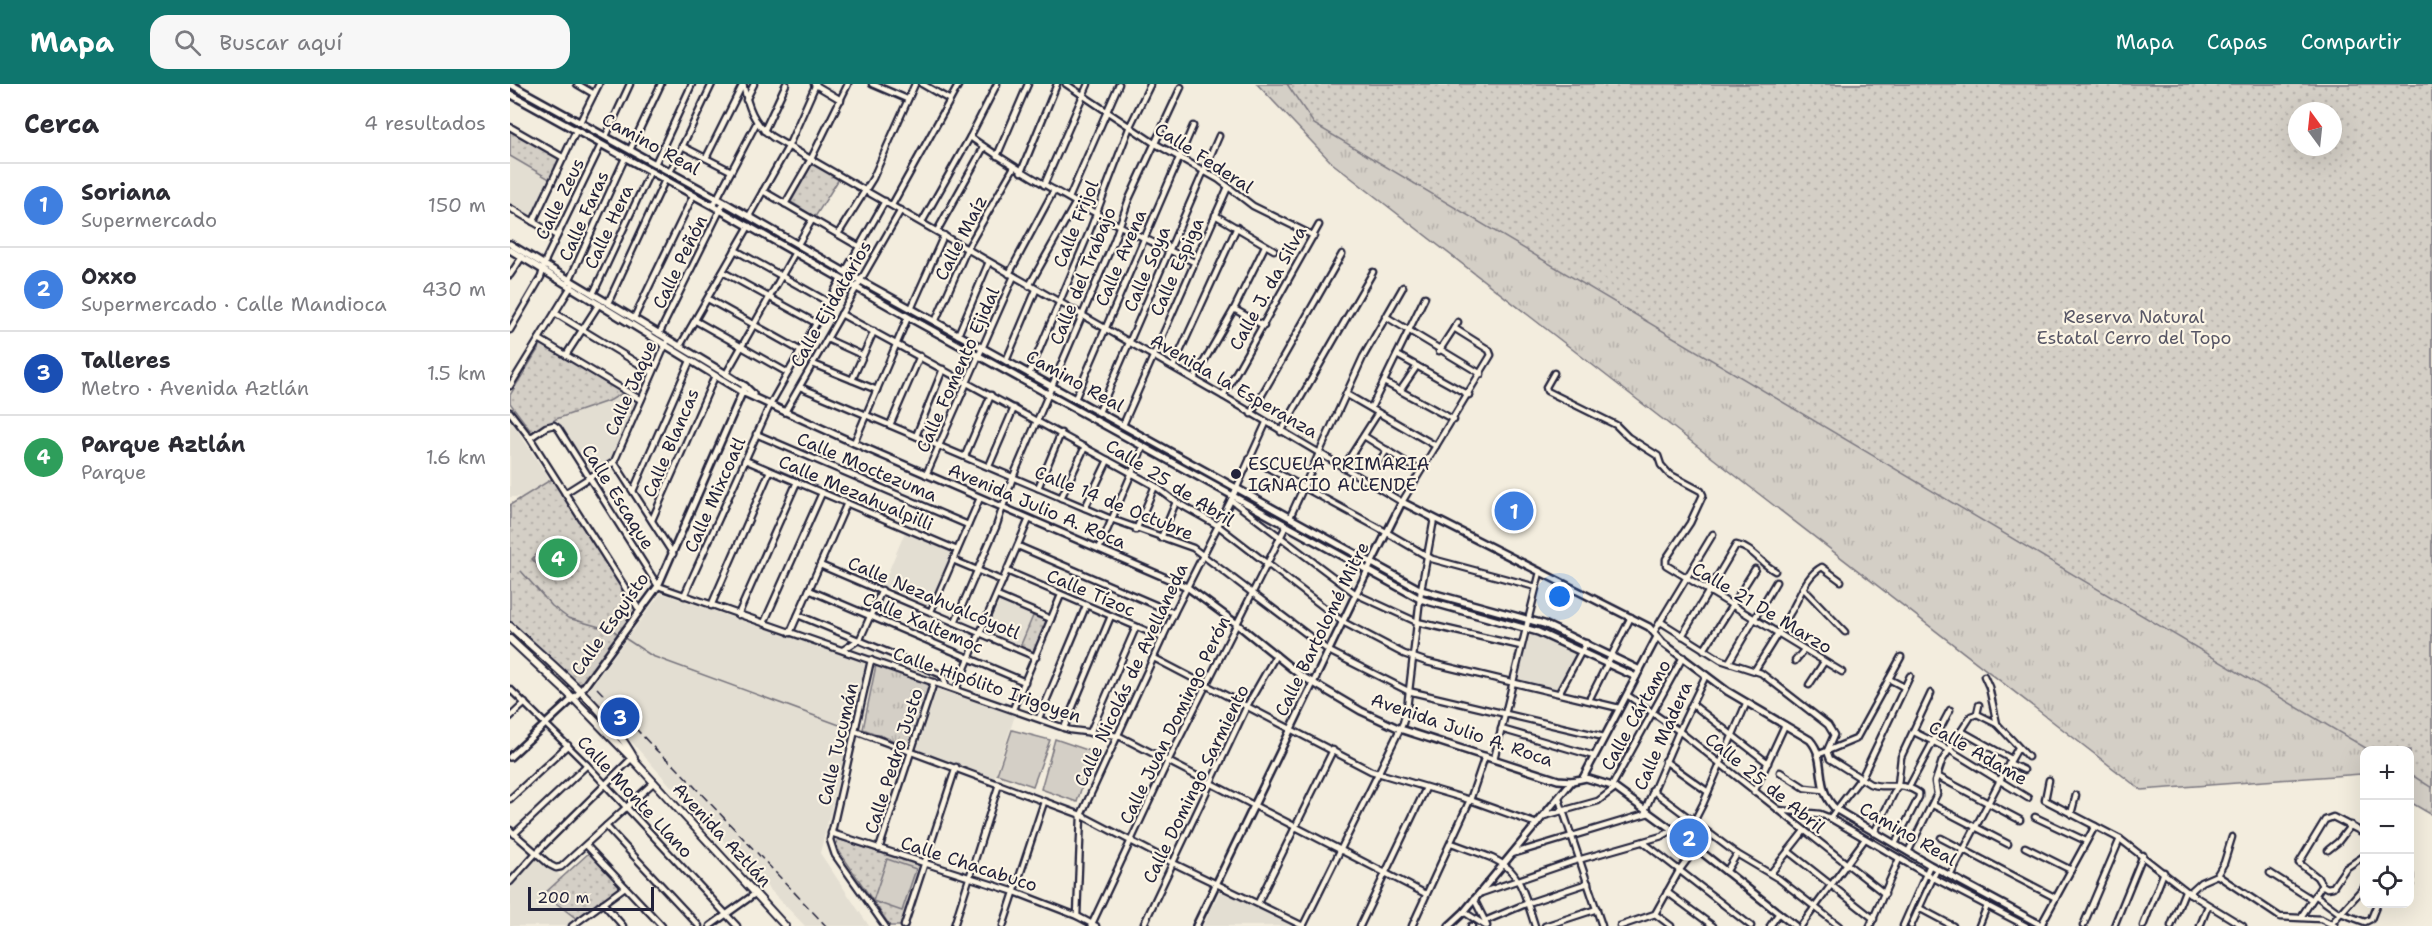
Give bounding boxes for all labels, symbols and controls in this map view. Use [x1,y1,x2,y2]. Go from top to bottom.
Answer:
search box [150,15,570,69]
text: Mapa [30,23,114,61]
icon: search [171,26,204,59]
text: Buscar aquí [219,28,342,57]
text: Mapa [2116,28,2174,56]
text: Capas [2207,28,2268,56]
text: Compartir [2301,28,2402,56]
north arrow [2288,102,2342,156]
text: Cerca [24,106,99,141]
street label: Camino Real [598,107,705,181]
text: 4 resultados [364,110,486,136]
street label: Calle Federal [1150,117,1258,199]
street label: Calle Zeus [530,154,590,244]
street label: Calle Faras [553,167,615,265]
street label: Calle Frijol [1048,176,1105,271]
text: Soriana [81,178,171,207]
street label: Calle Hera [579,181,639,273]
street label: Calle Maíz [929,191,993,285]
text: 1 [39,192,48,218]
text: 150 m [428,192,486,218]
street label: Calle del Trabajo [1044,203,1122,349]
street label: Calle Avena [1090,206,1152,310]
text: Supermercado [81,207,217,233]
street label: Calle Peñón [647,211,713,313]
street label: Calle Espiga [1145,214,1209,320]
street label: Calle J. da Silva [1224,221,1312,355]
street label: Calle Soya [1118,222,1176,316]
street label: Calle Ejidatarios [785,236,877,372]
text: Oxxo [81,262,137,291]
text: 2 [37,276,51,302]
text: 430 m [422,276,486,302]
street label: Calle Fomento Ejidal [911,283,1006,456]
text: Supermercado · Calle Mandioca [81,291,387,317]
park label: Reserva Natural Estatal Cerro del Topo [2037,305,2231,350]
street label: Avenida la Esperanza [1146,328,1322,444]
street label: Calle Jaque [599,337,663,439]
street label: Camino Real [1022,344,1129,418]
text: Talleres [81,346,171,375]
text: 3 [37,360,51,386]
text: 1.5 km [427,360,486,386]
text: Metro · Avenida Aztlán [81,375,309,401]
street label: Calle Blancas [637,385,705,501]
street label: Calle Moctezuma [793,427,941,507]
text: Parque Aztlán [81,430,245,459]
street label: Calle Mixcoatl [679,433,751,557]
street label: Calle 25 de Abril [1101,434,1239,533]
street label: Calle Escaque [576,440,660,554]
text: 4 [37,444,51,470]
text: 1.6 km [426,444,486,470]
street label: Calle Mezahualpilli [775,450,937,536]
place label: ESCUELA PRIMARIA IGNACIO ALLENDE [1248,452,1430,497]
street label: Avenida Julio A. Roca [944,458,1130,554]
text: Parque [81,459,146,485]
street label: Calle 14 de Octubre [1031,460,1197,546]
marker: ESCUELA PRIMARIA IGNACIO ALLENDE [1229,467,1243,481]
pin: 1 [1494,488,1534,534]
pin: 4 [538,536,578,580]
street label: Calle Bartolomé Mitre [1269,538,1375,720]
street label: Calle Nezahualcóyotl [844,551,1024,645]
street label: Calle 21 De Marzo [1687,557,1837,659]
street label: Calle Nicolás de Avellaneda [1069,559,1193,791]
street label: Calle Tízoc [1043,564,1139,622]
street label: Calle Esquisto [566,568,654,680]
your location [1545,582,1574,611]
street label: Calle Xaltemoc [859,587,987,659]
street label: Calle Juan Domingo Perón [1114,612,1236,828]
street label: Calle Hipólito Irigoyen [890,642,1084,728]
street label: Calle Cártamo [1596,655,1676,775]
street label: Calle Madera [1628,678,1698,794]
street label: Calle Tucumán [812,680,864,808]
street label: Calle Domingo Sarmiento [1137,681,1255,887]
street label: Calle Pedro Justo [859,685,929,837]
street label: Avenida Julio A. Roca [1368,688,1556,772]
pin: 3 [600,694,640,740]
street label: Calle Adame [1924,715,2032,791]
street label: Calle 25 de Abril [1700,727,1830,839]
street label: Calle Monte Llano [572,731,698,863]
map controls [2360,746,2414,908]
button: + [2360,746,2414,800]
street label: Avenida Aztlán [667,778,777,892]
street label: Camino Real [1855,796,1962,872]
button: − [2360,800,2414,854]
pin: 2 [1670,816,1708,861]
street label: Calle Chacabuco [898,831,1040,897]
button: locate [2360,854,2414,908]
scale bar [528,884,654,912]
text: 200 m [537,887,589,908]

